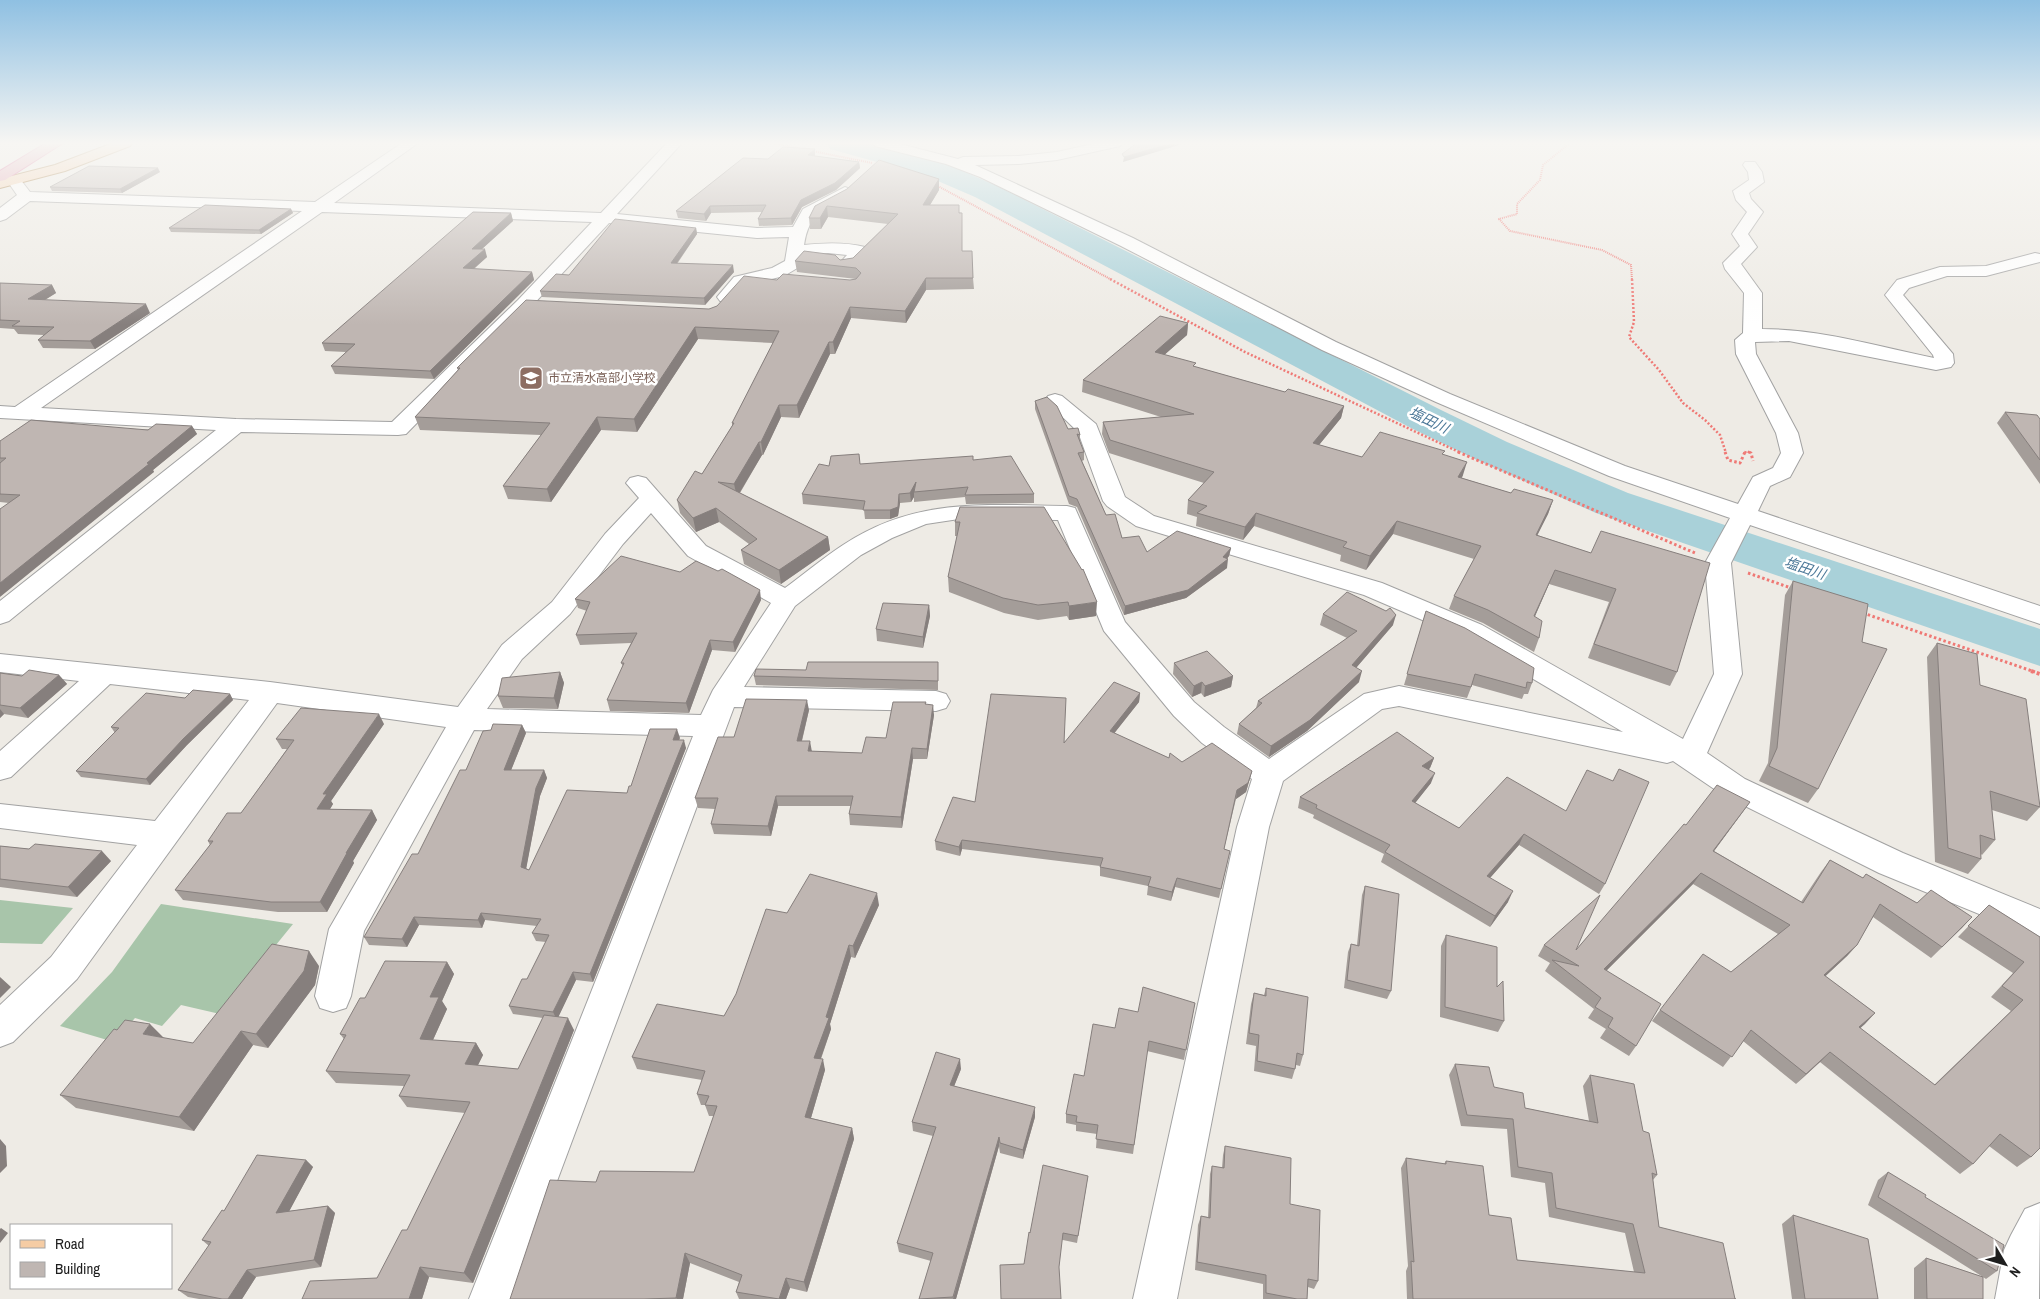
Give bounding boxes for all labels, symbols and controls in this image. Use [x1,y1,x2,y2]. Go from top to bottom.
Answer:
school or university icon: 市立清水高部小学校 [518,365,544,391]
place label: 市立清水高部小学校 [548,370,656,386]
water label: 塩田川 [1406,403,1454,438]
water label: 塩田川 [1782,553,1830,584]
legend [10,1224,172,1289]
text: Road [55,1233,84,1254]
north arrow [1980,1239,2030,1289]
text: Building [55,1258,100,1279]
text: N [2006,1263,2025,1281]

